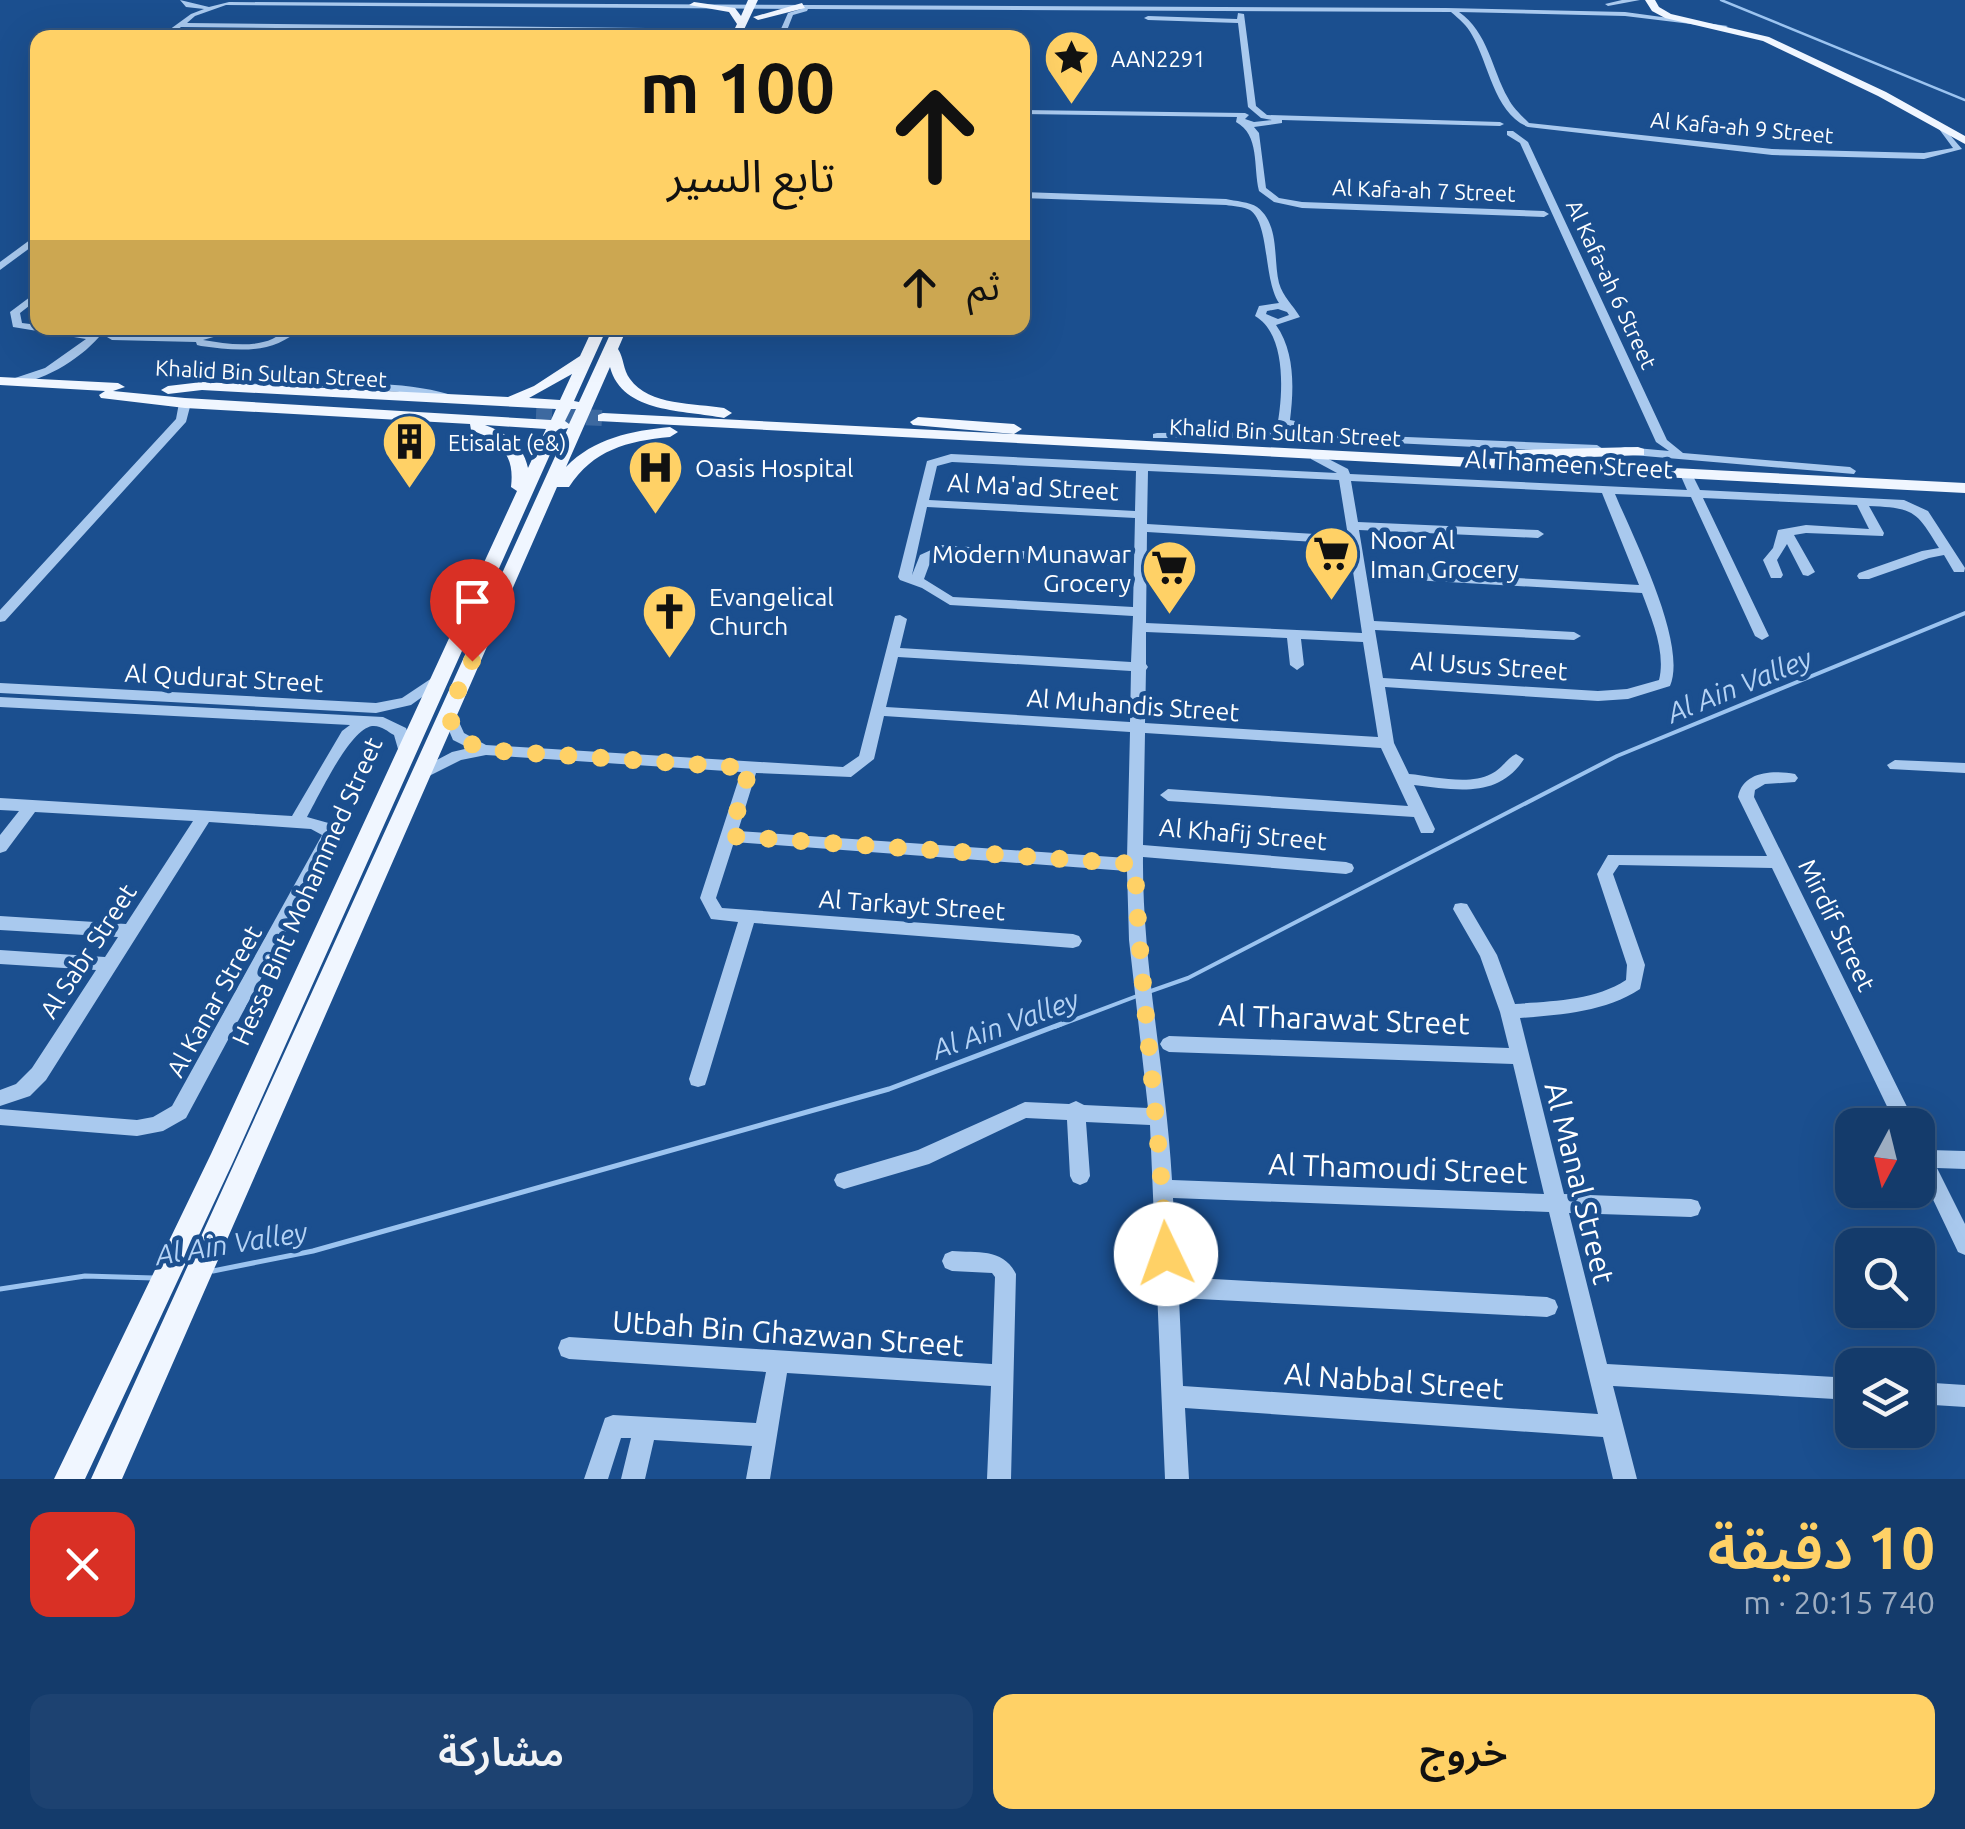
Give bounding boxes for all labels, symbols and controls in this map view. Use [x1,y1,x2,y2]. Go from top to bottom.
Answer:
place icon: AAN2291 [1042,28,1102,107]
place label: AAN2291 [1111,46,1206,71]
text: 100 m [640,48,835,126]
icon: ahead [870,70,1000,200]
street label: Al Kafa-ah 9 Street [1649,107,1835,147]
text: تابع السير [667,150,835,201]
street label: Al Kafa-ah 7 Street [1332,174,1517,206]
street label: Al Kafa-ah 6 Street [1562,195,1662,373]
icon: ahead [892,260,947,315]
text: ثم [967,265,1000,307]
street label: Khalid Bin Sultan Street [155,354,388,392]
building icon: Etisalat (e&) [379,412,439,491]
street label: Khalid Bin Sultan Street [1169,413,1402,451]
place label: Etisalat (e&) [448,430,566,456]
hospital icon: Oasis Hospital [626,438,686,517]
street label: Al Thameen Street [1464,445,1674,483]
place label: Oasis Hospital [695,454,854,482]
street label: Al Ma'ad Street [947,469,1120,505]
supermarket icon: Noor Al Iman Grocery [1301,524,1361,603]
place label: Noor Al Iman Grocery [1370,526,1519,583]
supermarket icon: Modern Munawar Grocery [1140,538,1200,617]
place label: Modern Munawar Grocery [932,540,1132,597]
pin [430,559,515,662]
icon: arrive [445,574,500,629]
church icon: Evangelical Church [640,581,700,660]
place label: Evangelical Church [709,583,834,640]
water label: Al Ain Valley [1660,642,1817,729]
street label: Al Usus Street [1410,647,1569,685]
street label: Al Qudurat Street [124,659,324,697]
street label: Al Muhandis Street [1026,684,1240,726]
street label: Hessa Bint Mohammed Street [226,733,388,1049]
street label: Al Khafij Street [1158,813,1328,855]
street label: Mirdif Street [1793,855,1881,996]
street label: Al Sabr Street [34,879,142,1023]
street label: Al Tarkayt Street [818,885,1006,925]
street label: Al Kanar Street [161,920,267,1082]
water label: Al Ain Valley [926,983,1083,1065]
street label: Al Tharawat Street [1218,998,1470,1040]
street label: Al Manal Street [1538,1079,1622,1288]
north arrow [1835,1108,1935,1208]
map controls [1835,1108,1935,1448]
street label: Al Thamoudi Street [1268,1146,1528,1190]
position arrow [1114,1202,1218,1306]
water label: Al Ain Valley [151,1216,310,1271]
button: search [1835,1228,1935,1328]
street label: Utbah Bin Ghazwan Street [611,1304,965,1362]
button: layers [1835,1348,1935,1448]
street label: Al Nabbal Street [1283,1356,1505,1406]
button: close [30,1512,135,1617]
text: 10 دقيقة [1708,1513,1935,1580]
text: 740 m · 20:15 [1743,1584,1935,1620]
button: مشاركة [30,1694,973,1809]
button: خروج [993,1694,1935,1809]

